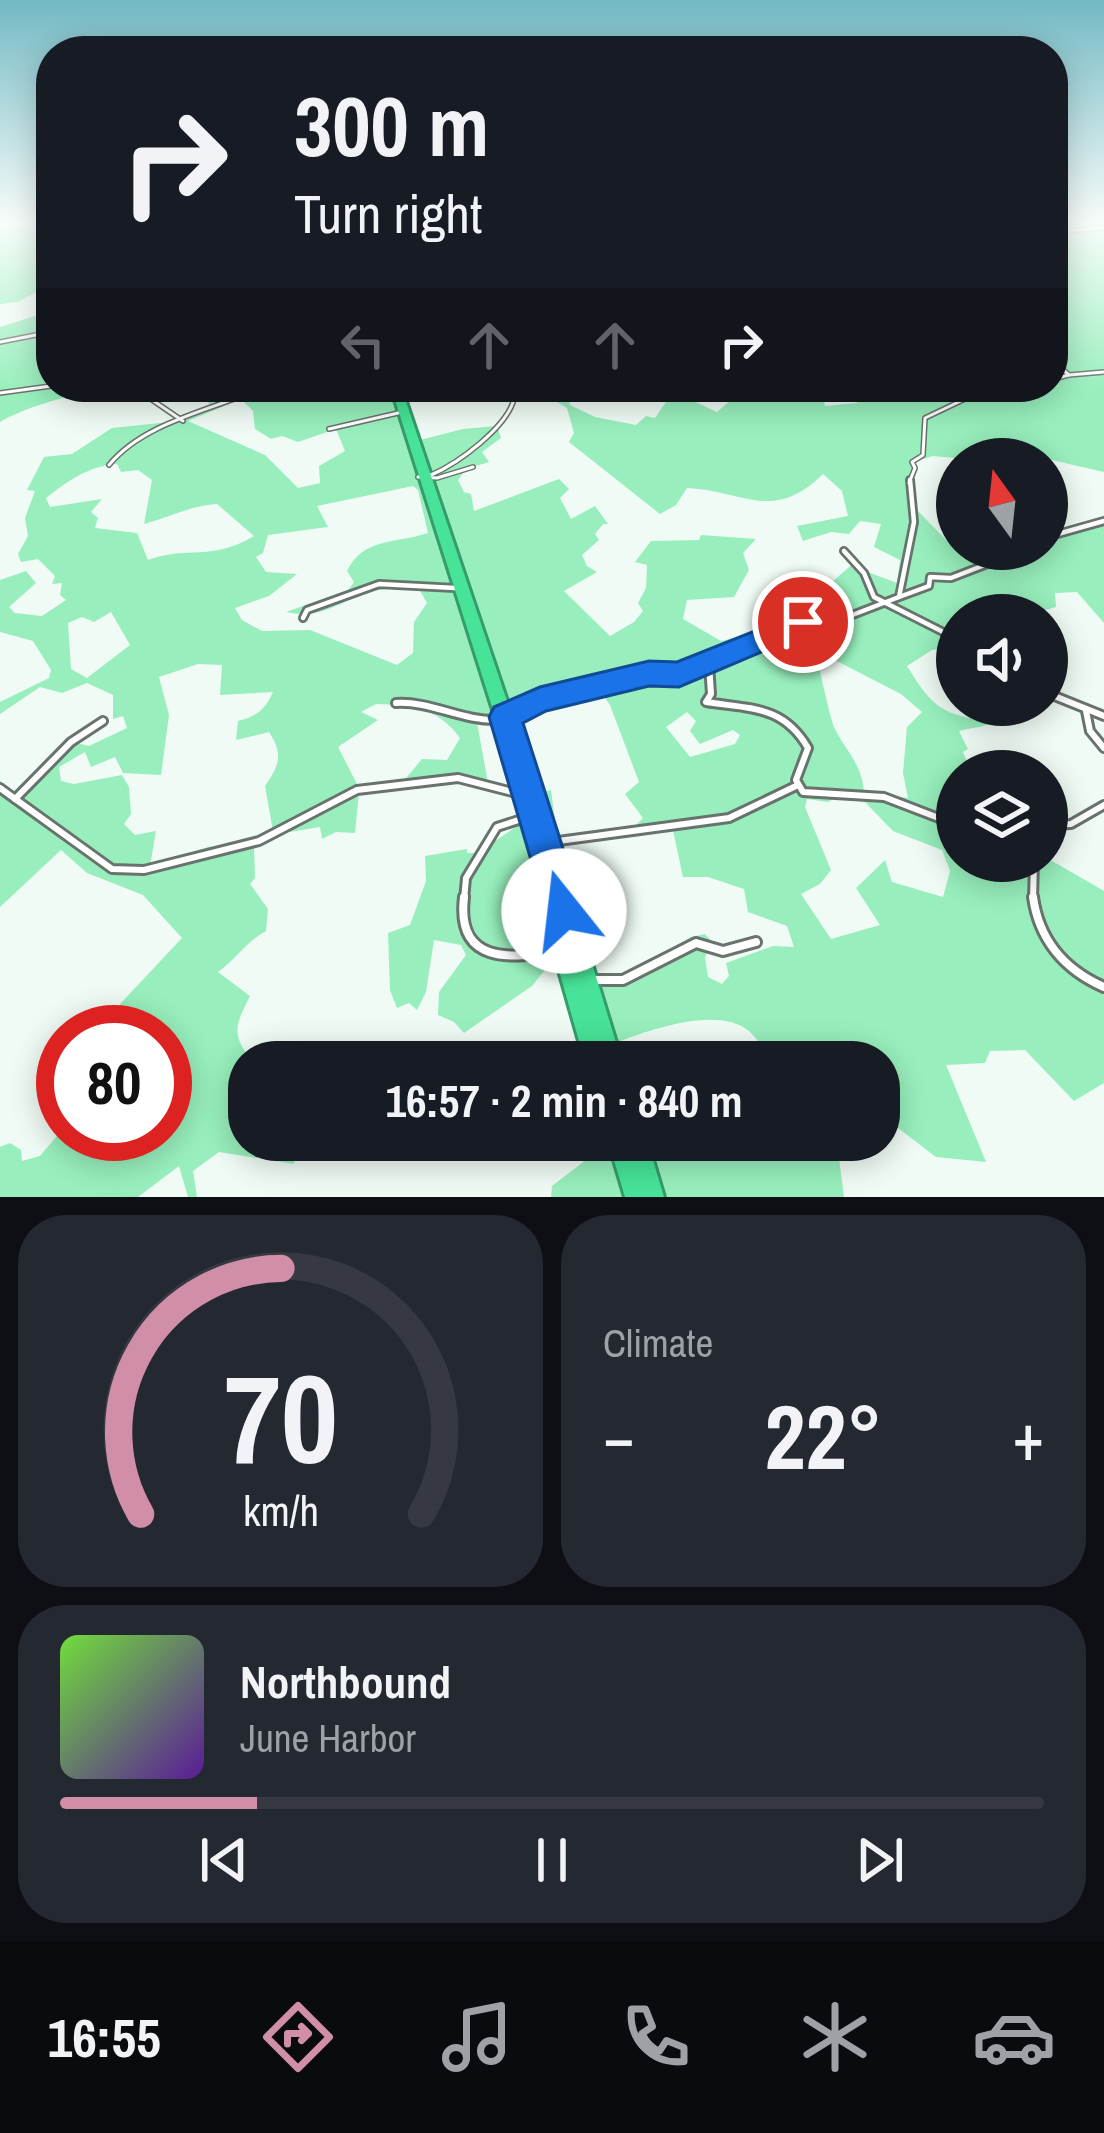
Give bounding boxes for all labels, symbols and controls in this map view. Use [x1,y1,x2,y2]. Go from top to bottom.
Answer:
text: 300 m [294,69,489,182]
icon: right [96,84,252,240]
text: Turn right [294,177,482,250]
icon: left [330,312,396,378]
icon: ahead [456,312,522,378]
icon: ahead [582,312,648,378]
icon: right [708,312,774,378]
north arrow [936,438,1068,570]
map controls [936,438,1068,882]
pin [752,571,854,673]
icon: arrive [770,589,836,655]
button: sound [936,594,1068,726]
button: layers [936,750,1068,882]
position arrow [501,848,627,974]
speed limit sign: 80 [36,1005,192,1161]
text: 16:57 · 2 min · 840 m [386,1070,742,1131]
text: Climate [603,1317,713,1369]
text: 70 [224,1334,337,1502]
text: 22° [764,1376,883,1497]
text: − [603,1392,635,1481]
text: + [1012,1392,1044,1481]
text: km/h [242,1482,319,1539]
text: Northbound [240,1651,451,1712]
text: June Harbor [240,1712,416,1764]
icon: previous [191,1827,257,1893]
icon: pause [519,1827,585,1893]
icon: next [847,1827,913,1893]
icon: directions [256,1995,340,2079]
icon: music [435,1995,519,2079]
icon: phone [614,1995,698,2079]
icon: climate [793,1995,877,2079]
icon: car [972,1995,1056,2079]
text: 16:55 [48,2001,161,2074]

